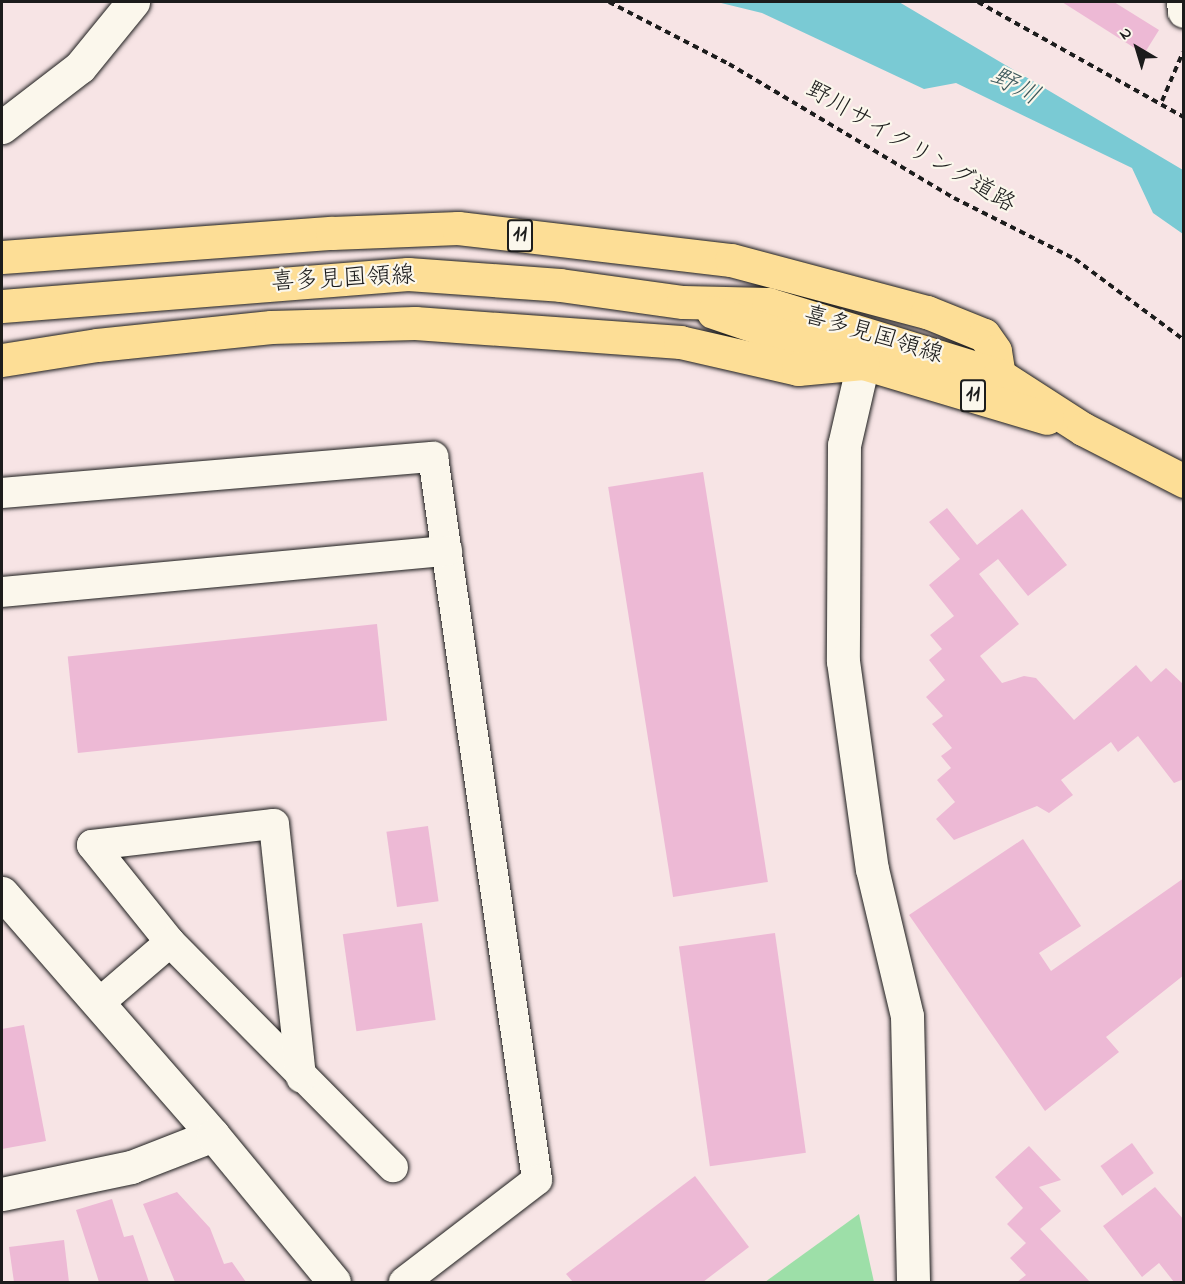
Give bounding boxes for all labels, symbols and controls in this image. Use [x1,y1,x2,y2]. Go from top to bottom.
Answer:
north arrow [1107,18,1167,78]
text: N [1114,21,1138,47]
water label: 野川 [984,62,1044,114]
street label: 野川サイクリング道路 [799,76,1021,220]
road number: 11 [506,217,534,255]
street label: 喜多見国領線 [270,262,416,298]
street label: 喜多見国領線 [800,301,946,371]
road number: 11 [960,377,986,415]

